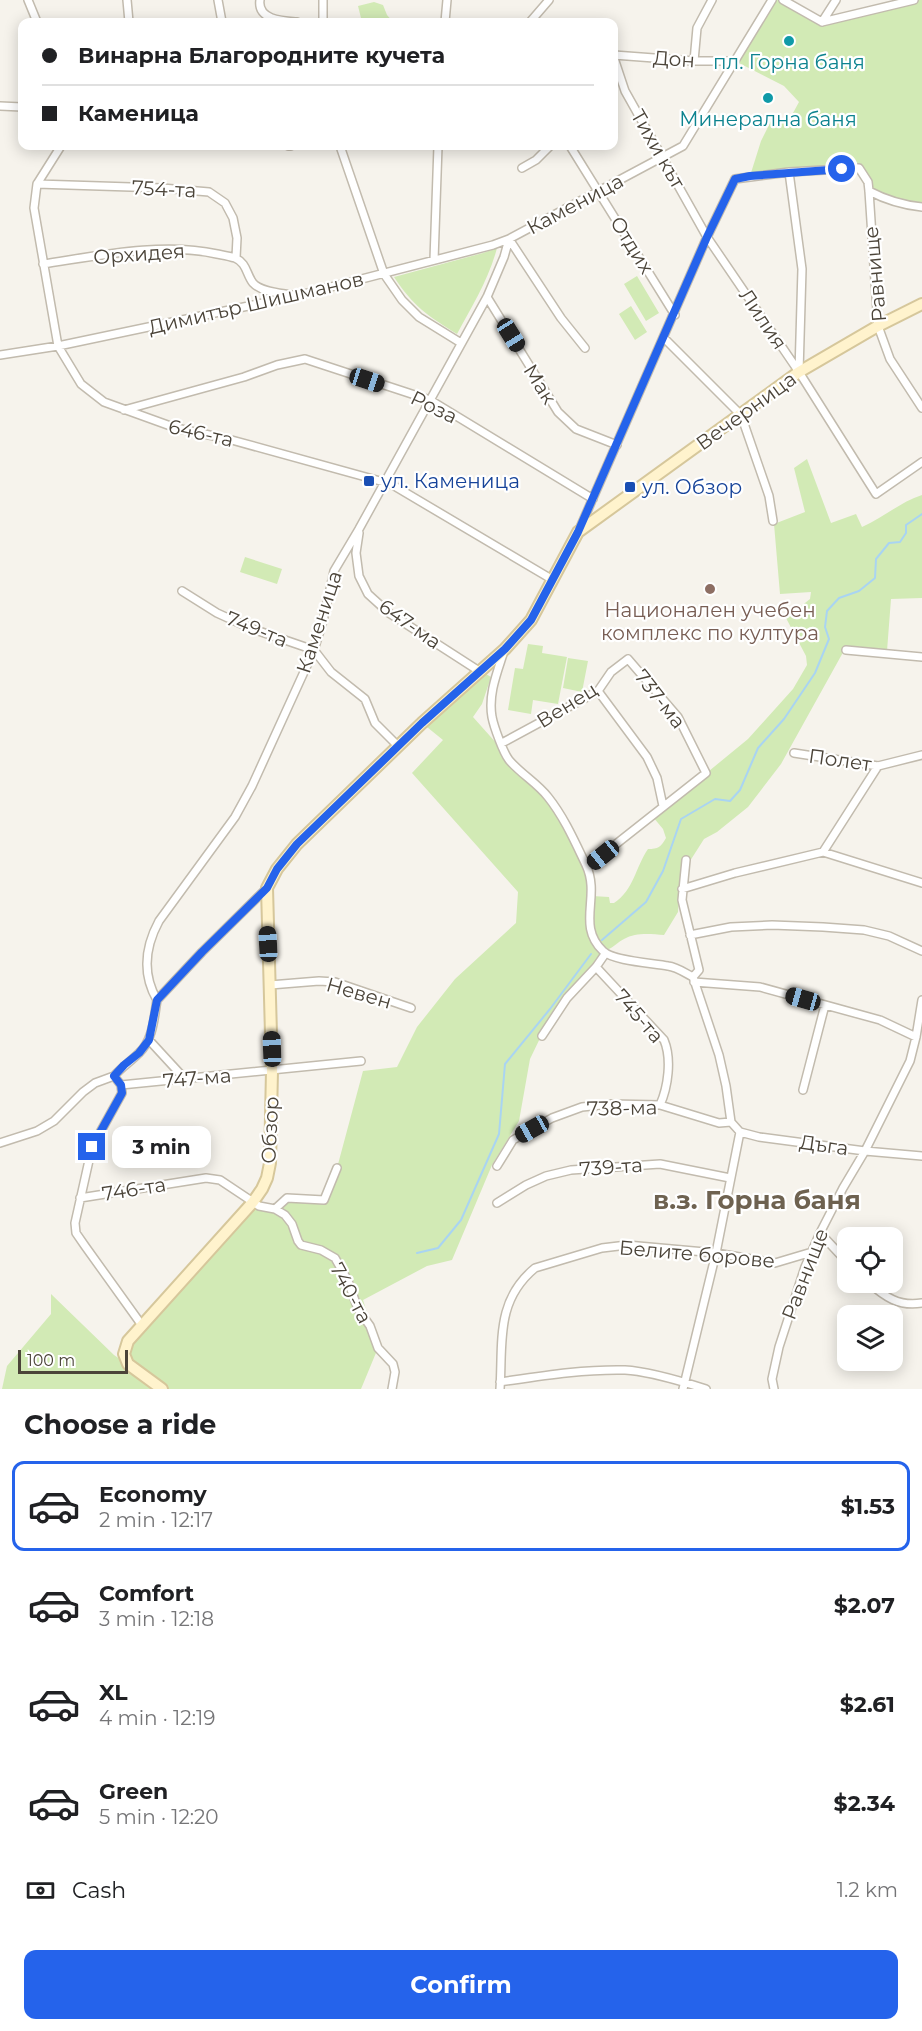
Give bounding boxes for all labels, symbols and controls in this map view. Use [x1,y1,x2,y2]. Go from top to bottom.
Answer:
marker: пл. Горна баня [782,34,796,48]
text: Винарна Благородните кучета [78,42,445,69]
street label: Дон [652,46,696,72]
place label: пл. Горна баня [713,50,865,74]
marker: Минерална баня [761,91,775,105]
text: Каменица [78,100,199,127]
street label: Тихи кът [626,105,690,193]
place label: Минерална баня [679,107,857,131]
route start [828,155,855,182]
street label: Каменица [523,168,627,240]
street label: 754-та [131,175,197,203]
street label: Отдих [605,212,659,278]
street label: Равнище [859,225,891,323]
street label: Орхидея [92,239,186,269]
street label: Димитър Шишманов [146,267,366,339]
street label: Лилия [734,284,792,354]
car [494,315,528,355]
street label: Мак [519,360,562,409]
car [347,366,387,394]
street label: Вечерница [691,367,801,455]
street label: Роза [407,385,461,429]
street label: 646-та [166,414,236,452]
place label: ул. Каменица [380,469,520,493]
marker: ул. Каменица [362,474,376,488]
place label: ул. Обзор [641,475,742,499]
marker: ул. Обзор [623,480,637,494]
street label: Каменица [291,568,347,676]
marker: Национален учебен комплекс по култура [703,582,717,596]
street label: 647-ма [374,594,446,654]
place label: Национален учебен комплекс по култура [601,598,819,645]
street label: 749-та [223,606,291,652]
street label: 737-ма [629,665,691,733]
street label: Венец [532,677,602,733]
street label: Полет [807,744,873,776]
car [583,837,623,873]
car [258,926,278,962]
street label: Невен [324,972,394,1014]
street label: 745-та [609,984,669,1048]
car [783,985,823,1013]
car [262,1031,282,1067]
street label: 747-ма [162,1063,232,1093]
street label: 738-ма [586,1095,658,1121]
street label: Обзор [256,1096,284,1164]
car [512,1112,552,1146]
callout: 3 min [113,1126,212,1168]
street label: Дъга [798,1130,850,1160]
route end [78,1133,105,1160]
text: 3 min [132,1135,191,1159]
street label: 739-та [578,1153,644,1181]
street label: 746-та [100,1172,168,1206]
district label: в.з. Горна баня [653,1184,861,1216]
street label: Равнище [777,1225,833,1323]
map controls [837,1227,903,1371]
button: locate [837,1227,903,1293]
street label: Белите борове [618,1235,776,1273]
street label: 740-та [325,1258,377,1328]
button: layers [837,1305,903,1371]
scale bar [18,1347,128,1374]
text: 100 m [27,1351,75,1370]
text: Choose a ride [24,1408,216,1441]
icon: car [27,1479,81,1533]
text: Economy [99,1481,207,1508]
text: $1.53 [841,1493,895,1520]
text: 2 min · 12:17 [99,1508,213,1532]
icon: car [27,1578,81,1632]
text: Comfort [99,1580,194,1607]
text: $2.07 [834,1592,895,1619]
text: 3 min · 12:18 [99,1607,214,1631]
icon: car [27,1677,81,1731]
text: XL [99,1679,128,1706]
text: $2.61 [840,1691,895,1718]
text: 4 min · 12:19 [99,1706,215,1730]
icon: car [27,1776,81,1830]
text: Green [99,1778,168,1805]
text: $2.34 [834,1790,895,1817]
text: 5 min · 12:20 [99,1805,219,1829]
icon: cash [24,1874,57,1907]
text: Cash [72,1877,126,1904]
text: 1.2 km [837,1878,898,1902]
button: Confirm [24,1950,898,2019]

